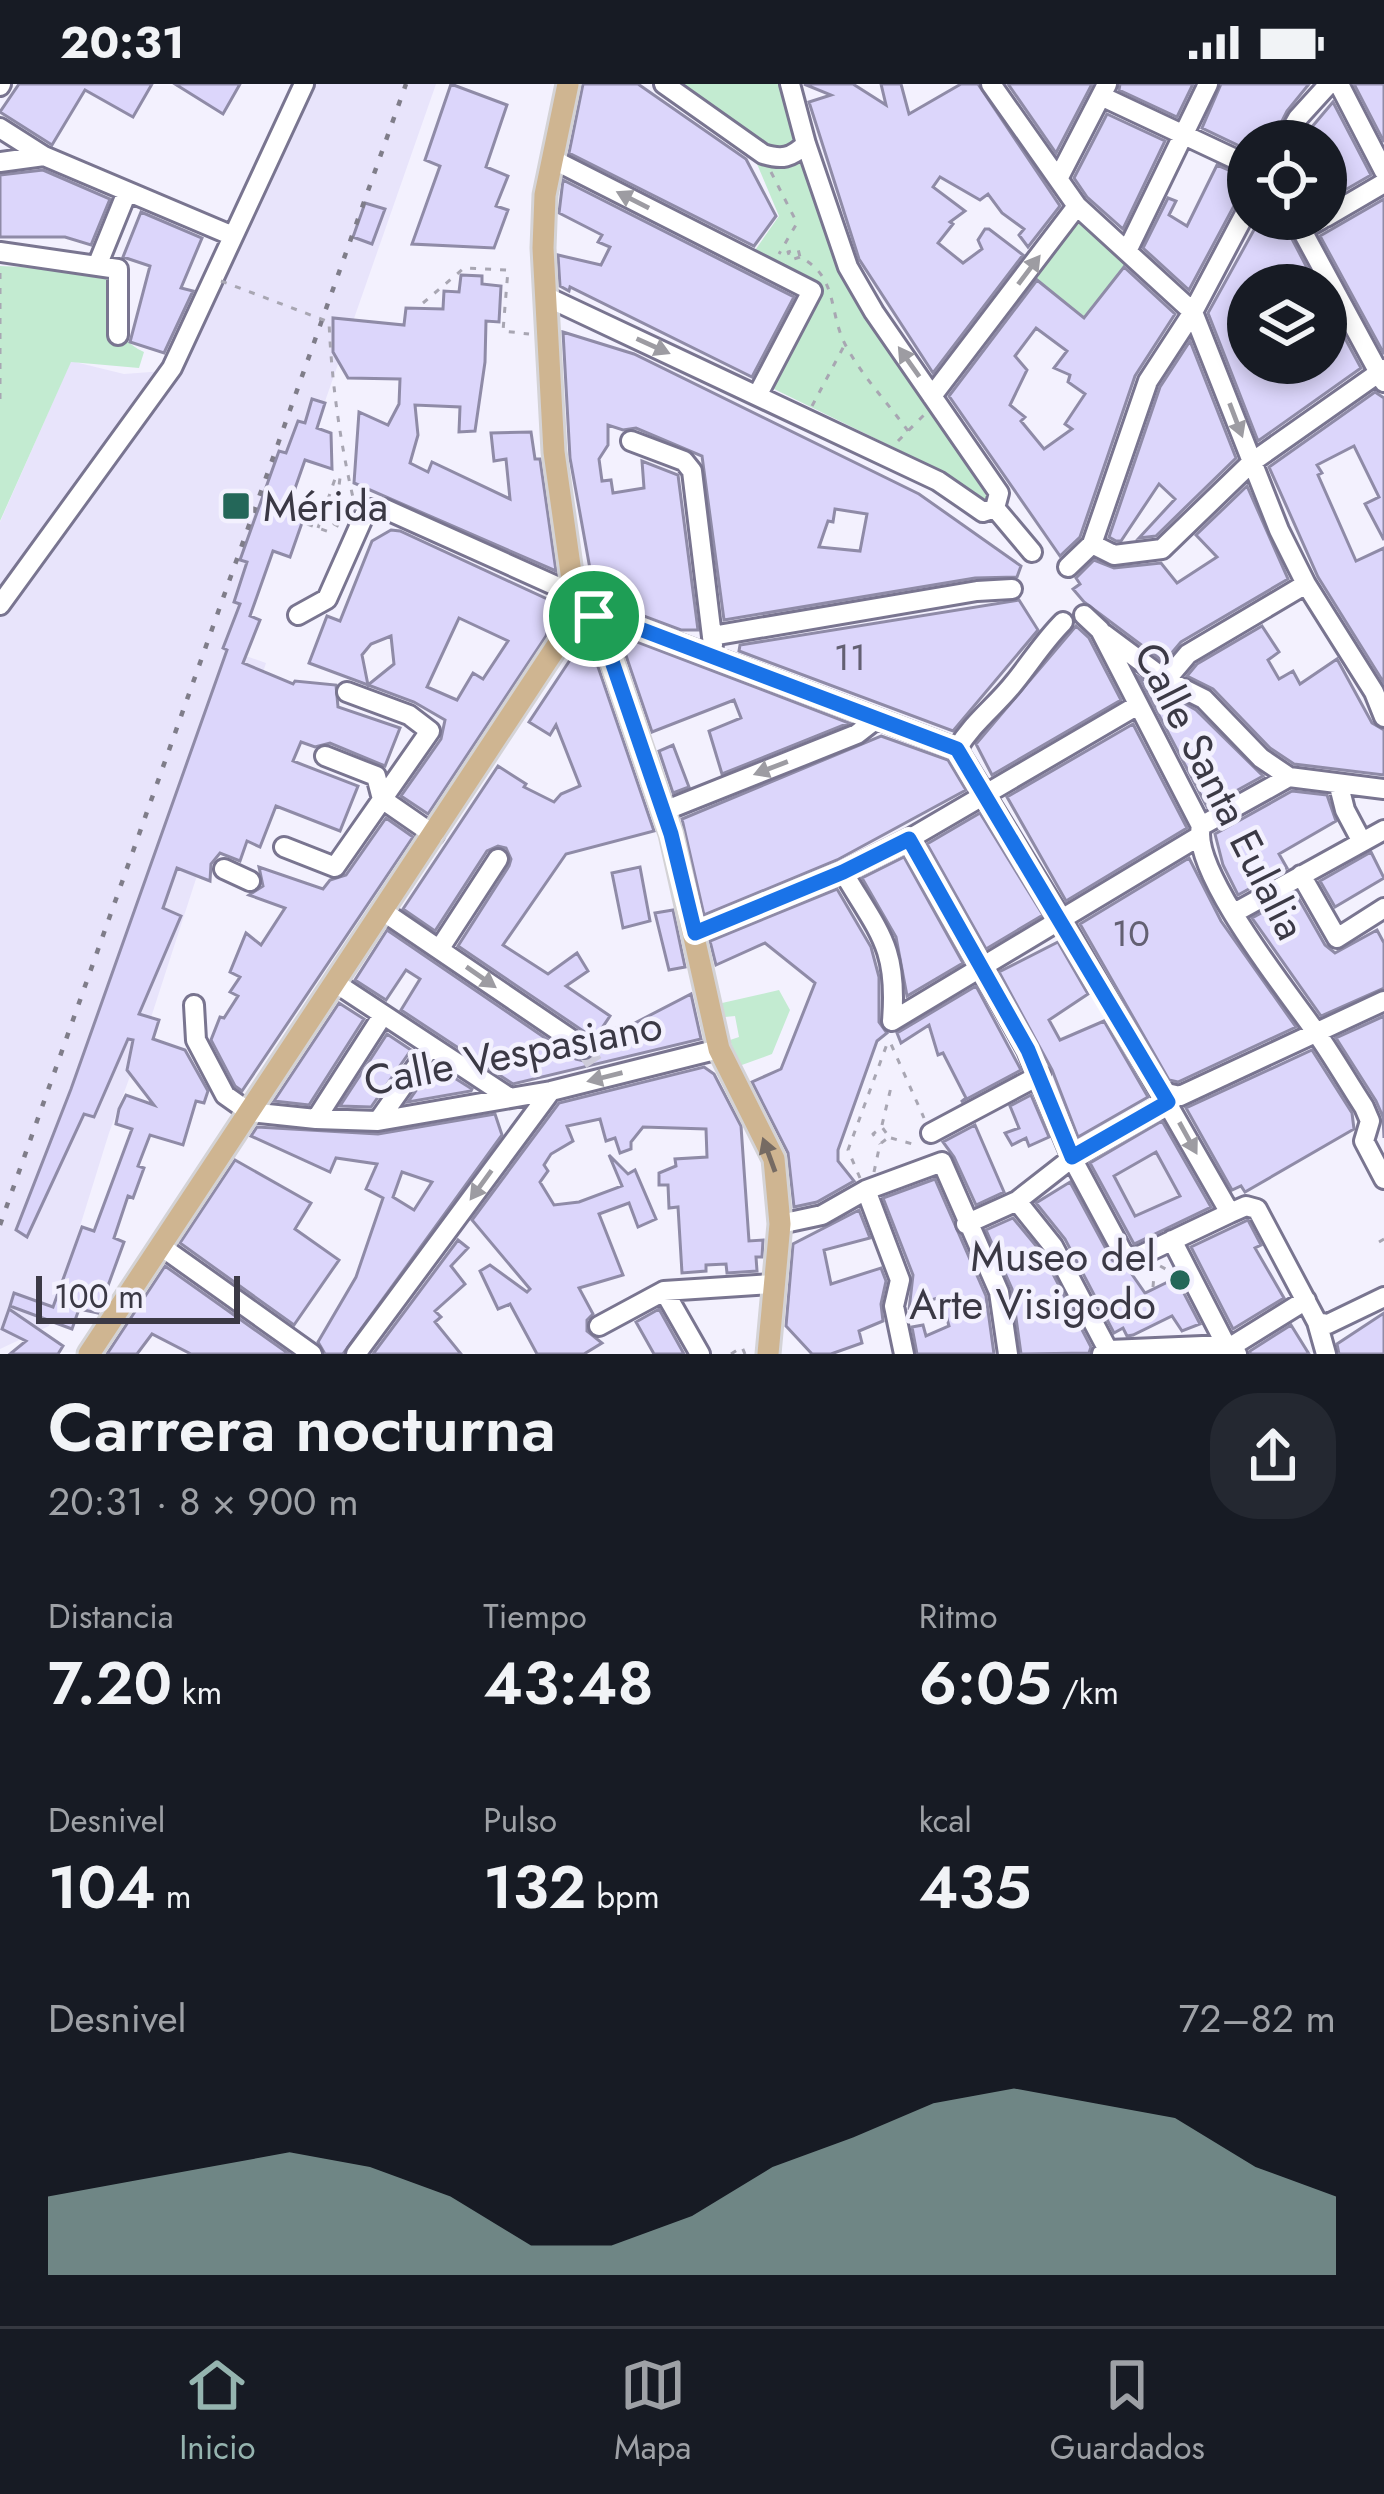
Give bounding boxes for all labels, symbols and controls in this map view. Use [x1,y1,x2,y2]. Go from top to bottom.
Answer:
text: 20:31 [60,10,185,75]
map controls [1227,120,1347,384]
button: locate [1227,120,1347,240]
one-way arrow [616,190,650,210]
one-way arrow [1016,254,1040,286]
button: layers [1227,264,1347,384]
one-way arrow [635,337,670,357]
one-way arrow [898,346,921,379]
one-way arrow [1228,403,1247,439]
place label: Mérida [263,476,388,537]
marker: Mérida [220,490,252,522]
pin [543,565,645,667]
icon: arrive [561,583,627,649]
house number: 11 [834,631,866,683]
street label: Calle Santa Eulalia [1119,632,1321,950]
one-way arrow [753,760,789,779]
house number: 10 [1112,907,1150,959]
one-way arrow [465,965,497,988]
street label: Calle Vespasiano [359,994,667,1112]
one-way arrow [587,1068,624,1087]
one-way arrow [1177,1121,1198,1156]
one-way arrow [759,1137,777,1173]
one-way arrow [470,1169,494,1201]
place label: Museo del Arte Visigodo [909,1226,1156,1335]
marker: Museo del Arte Visigodo [1167,1267,1193,1293]
scale bar [36,1270,240,1323]
text: 100 m [54,1273,144,1320]
text: Carrera nocturna [48,1380,556,1476]
button: share [1210,1393,1336,1519]
text: 20:31 · 8 × 900 m [48,1473,359,1530]
text: Distancia [48,1593,174,1640]
text: Tiempo [483,1593,587,1640]
text: Ritmo [919,1593,997,1640]
text: 7.20 [48,1640,172,1727]
text: 43:48 [483,1640,654,1727]
text: 6:05 [919,1640,1052,1727]
text: km [172,1669,222,1716]
text: /km [1052,1669,1119,1716]
text: Desnivel [48,1797,165,1844]
text: Pulso [483,1797,557,1844]
text: kcal [919,1797,972,1844]
text: 104 [48,1844,156,1931]
text: 132 [483,1844,586,1931]
text: 435 [919,1844,1031,1931]
text: m [156,1873,191,1920]
text: bpm [586,1873,660,1920]
text: Desnivel [48,1990,187,2047]
text: 72–82 m [1179,1990,1336,2047]
tab: Inicio [179,2352,256,2471]
tab: Mapa [614,2352,691,2471]
tab: Guardados [1050,2352,1205,2471]

